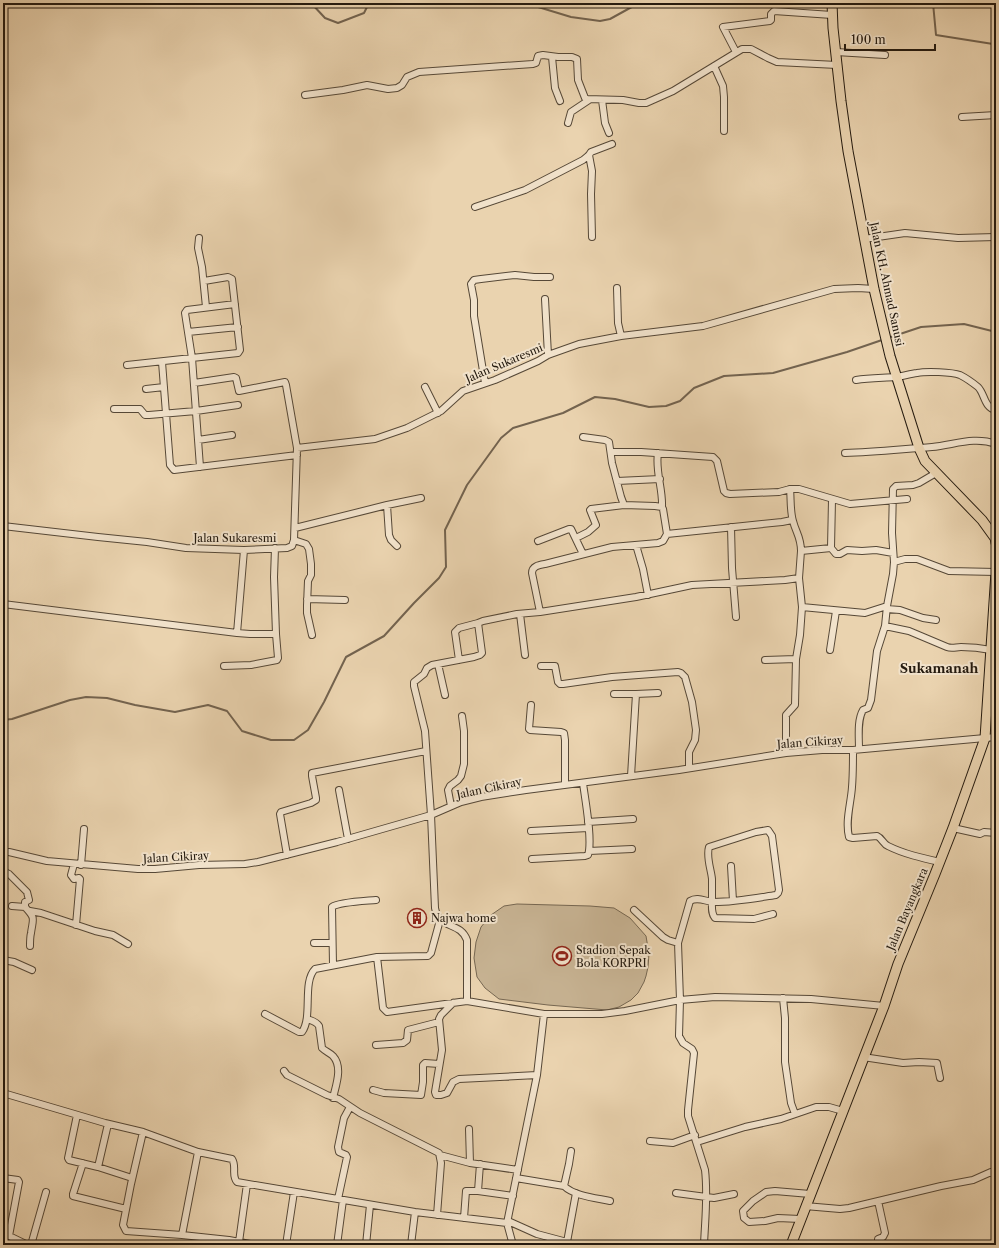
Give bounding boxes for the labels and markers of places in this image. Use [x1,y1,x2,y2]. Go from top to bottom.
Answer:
building icon: Najwa home [406,907,428,929]
place label: Najwa home [431,911,496,925]
place label: Stadion Sepak Bola KORPRI [576,943,651,970]
sports icon: Stadion Sepak Bola KORPRI [551,945,573,967]

